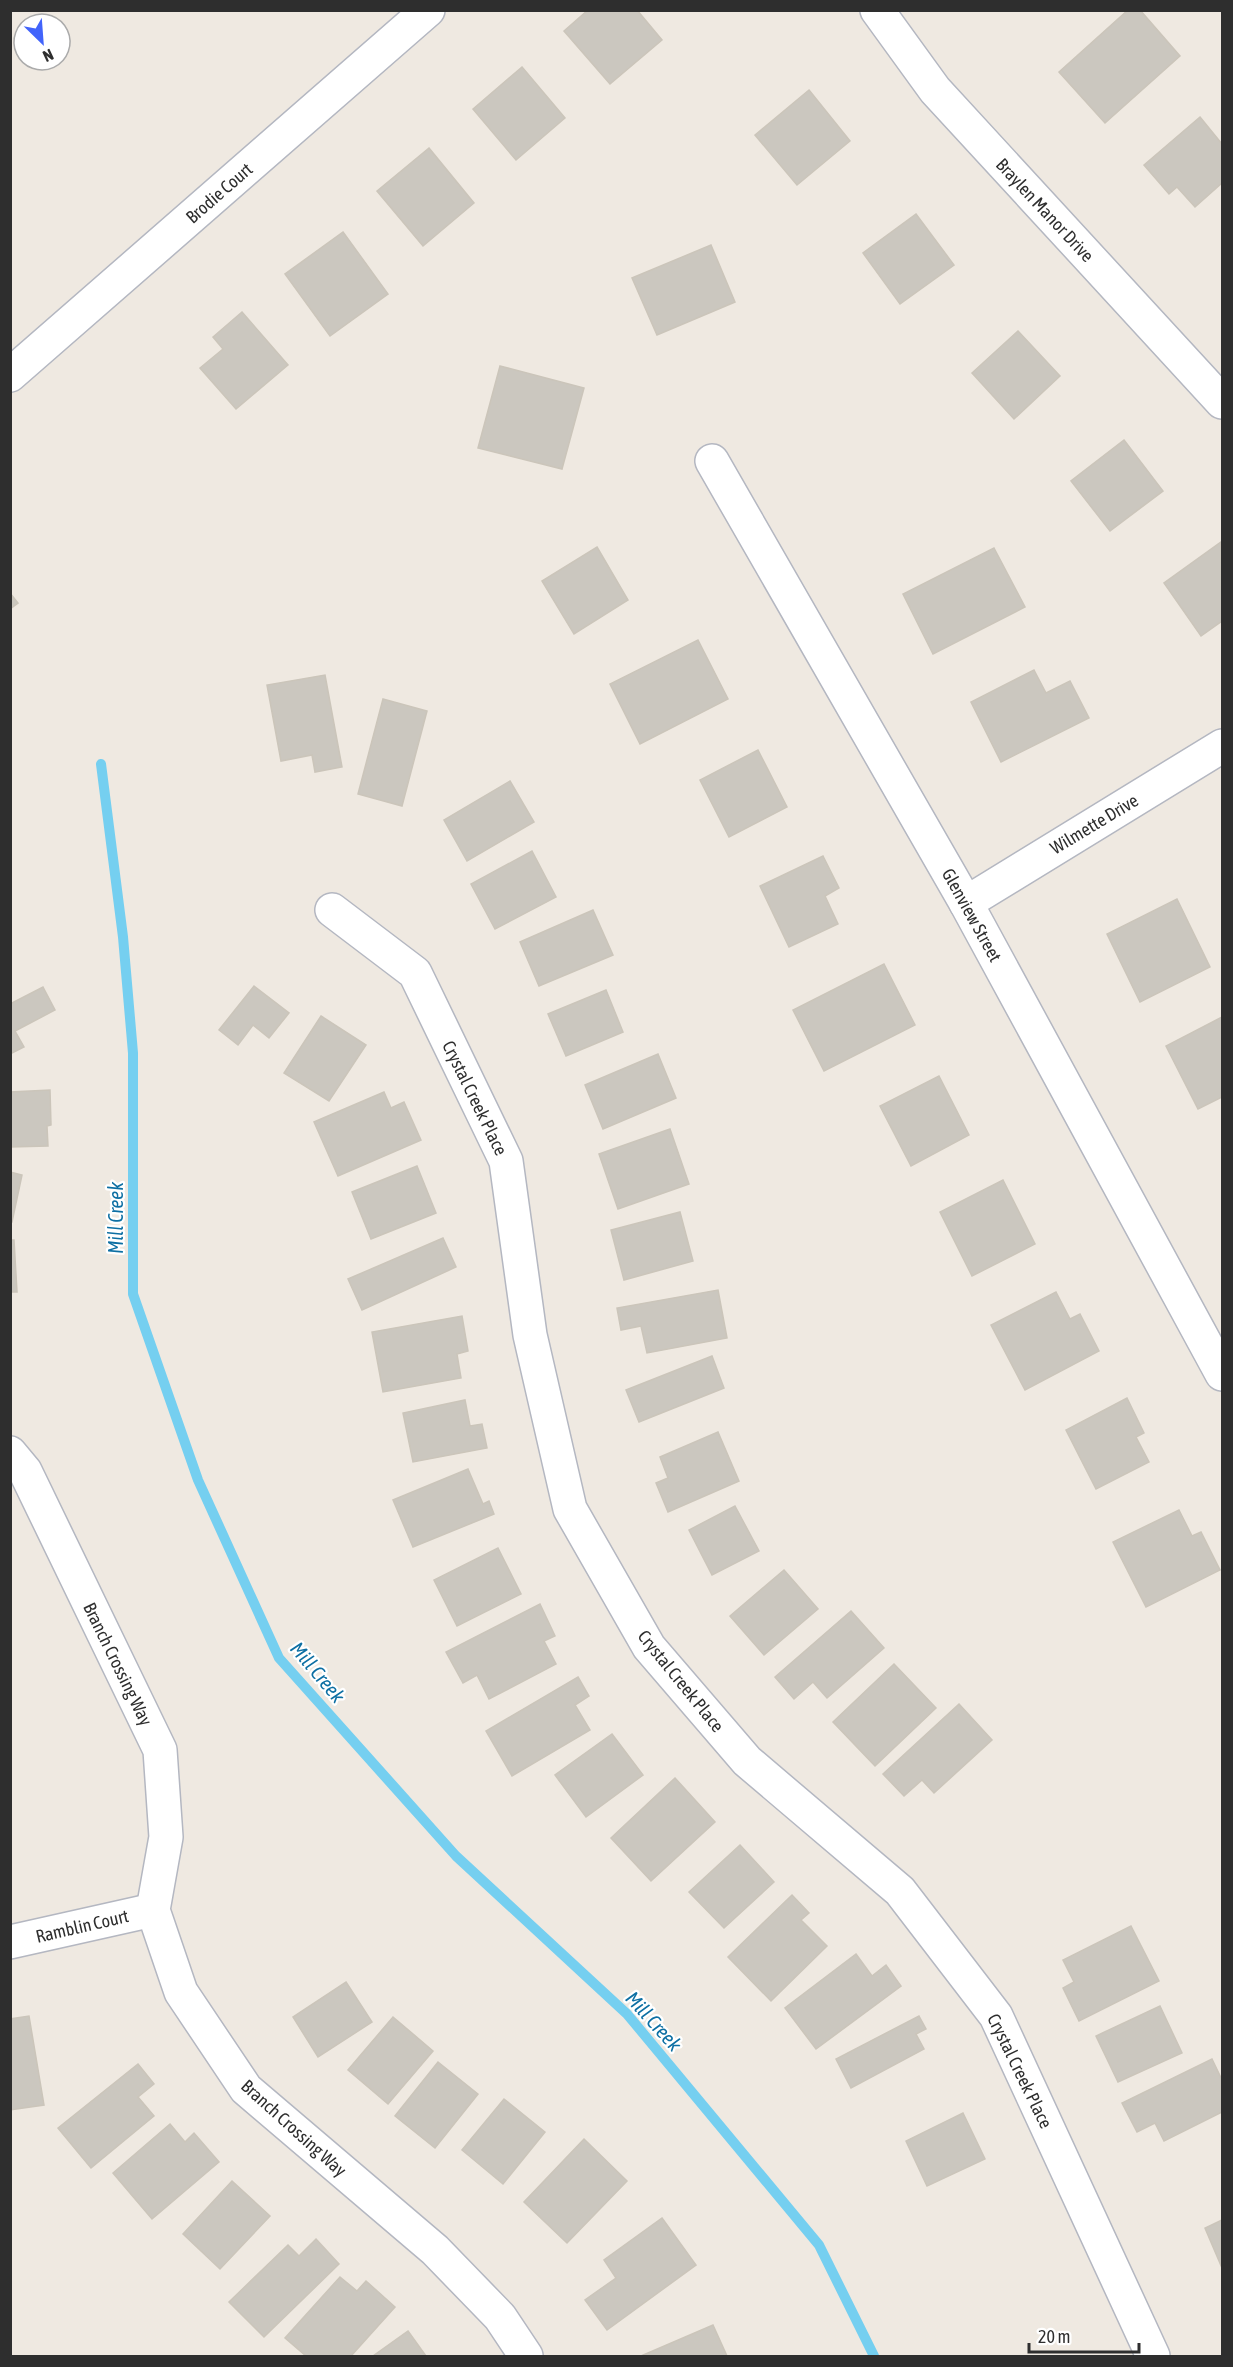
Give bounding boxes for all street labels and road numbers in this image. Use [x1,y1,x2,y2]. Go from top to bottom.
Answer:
street label: Braylen Manor Drive [992,154,1098,266]
street label: Brodie Court [181,158,257,228]
street label: Wilmette Drive [1046,790,1142,858]
street label: Glenview Street [938,865,1006,965]
street label: Crystal Creek Place [438,1037,512,1159]
street label: Branch Crossing Way [79,1599,157,1729]
street label: Crystal Creek Place [634,1626,728,1736]
street label: Ramblin Court [34,1905,130,1947]
street label: Crystal Creek Place [983,2010,1057,2132]
street label: Branch Crossing Way [237,2075,351,2181]

